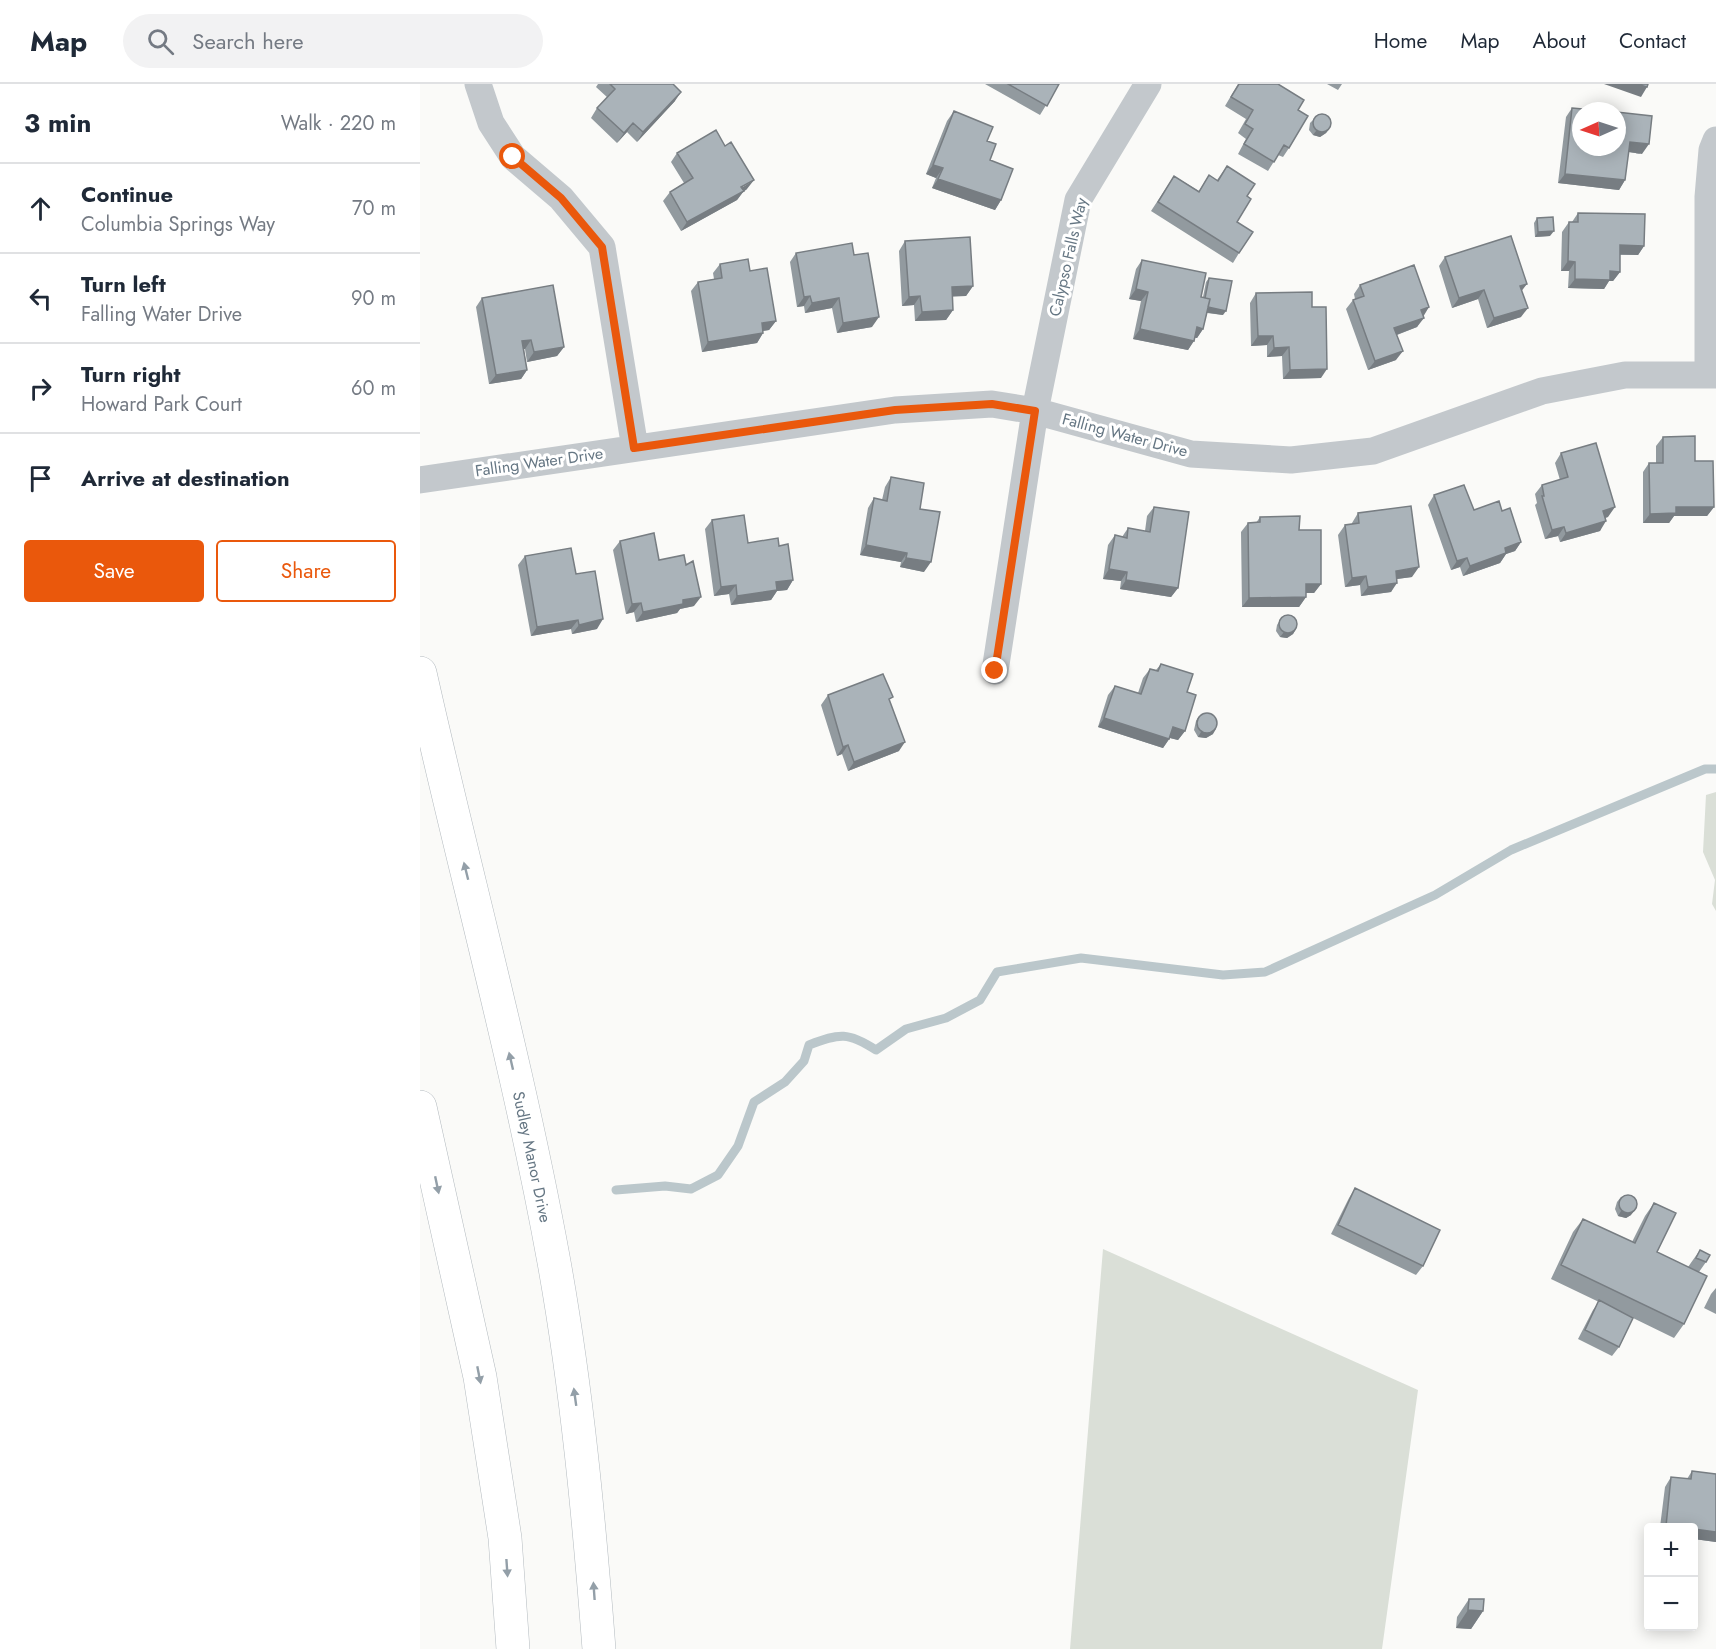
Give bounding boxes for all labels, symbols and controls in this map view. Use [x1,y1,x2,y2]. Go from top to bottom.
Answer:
search box [123,14,543,68]
text: Map [30,21,87,62]
icon: search [144,25,177,58]
text: Search here [192,25,304,57]
text: Home [1374,26,1427,56]
text: Map [1460,26,1500,56]
text: About [1533,26,1586,56]
text: Contact [1619,26,1686,56]
north arrow [1572,102,1626,156]
text: 3 min [24,104,91,142]
text: Walk · 220 m [281,109,396,138]
route start [499,143,525,169]
text: Continue [81,178,173,210]
icon: ahead [24,192,57,225]
text: 70 m [352,194,396,223]
street label: Calypso Falls Way [1043,194,1093,319]
text: Columbia Springs Way [81,210,275,239]
text: Turn left [81,268,166,300]
icon: left [24,282,57,315]
text: 90 m [351,284,396,313]
text: Falling Water Drive [81,300,242,329]
text: Turn right [81,358,181,390]
icon: right [24,372,57,405]
text: 60 m [351,374,396,403]
text: Howard Park Court [81,390,242,419]
street label: Falling Water Drive [1060,407,1190,463]
street label: Falling Water Drive [474,442,604,482]
icon: arrive [24,462,57,495]
text: Arrive at destination [81,462,290,494]
button: Save [24,540,204,602]
button: Share [216,540,396,602]
route end [981,657,1007,683]
one-way arrow [461,862,471,880]
one-way arrow [506,1052,516,1070]
street label: Sudley Manor Drive [507,1089,557,1225]
one-way arrow [433,1176,442,1195]
one-way arrow [475,1366,484,1385]
one-way arrow [570,1387,579,1406]
map controls [1644,1523,1698,1631]
button: + [1644,1523,1698,1577]
one-way arrow [502,1559,512,1578]
button: − [1644,1577,1698,1631]
one-way arrow [590,1581,599,1600]

